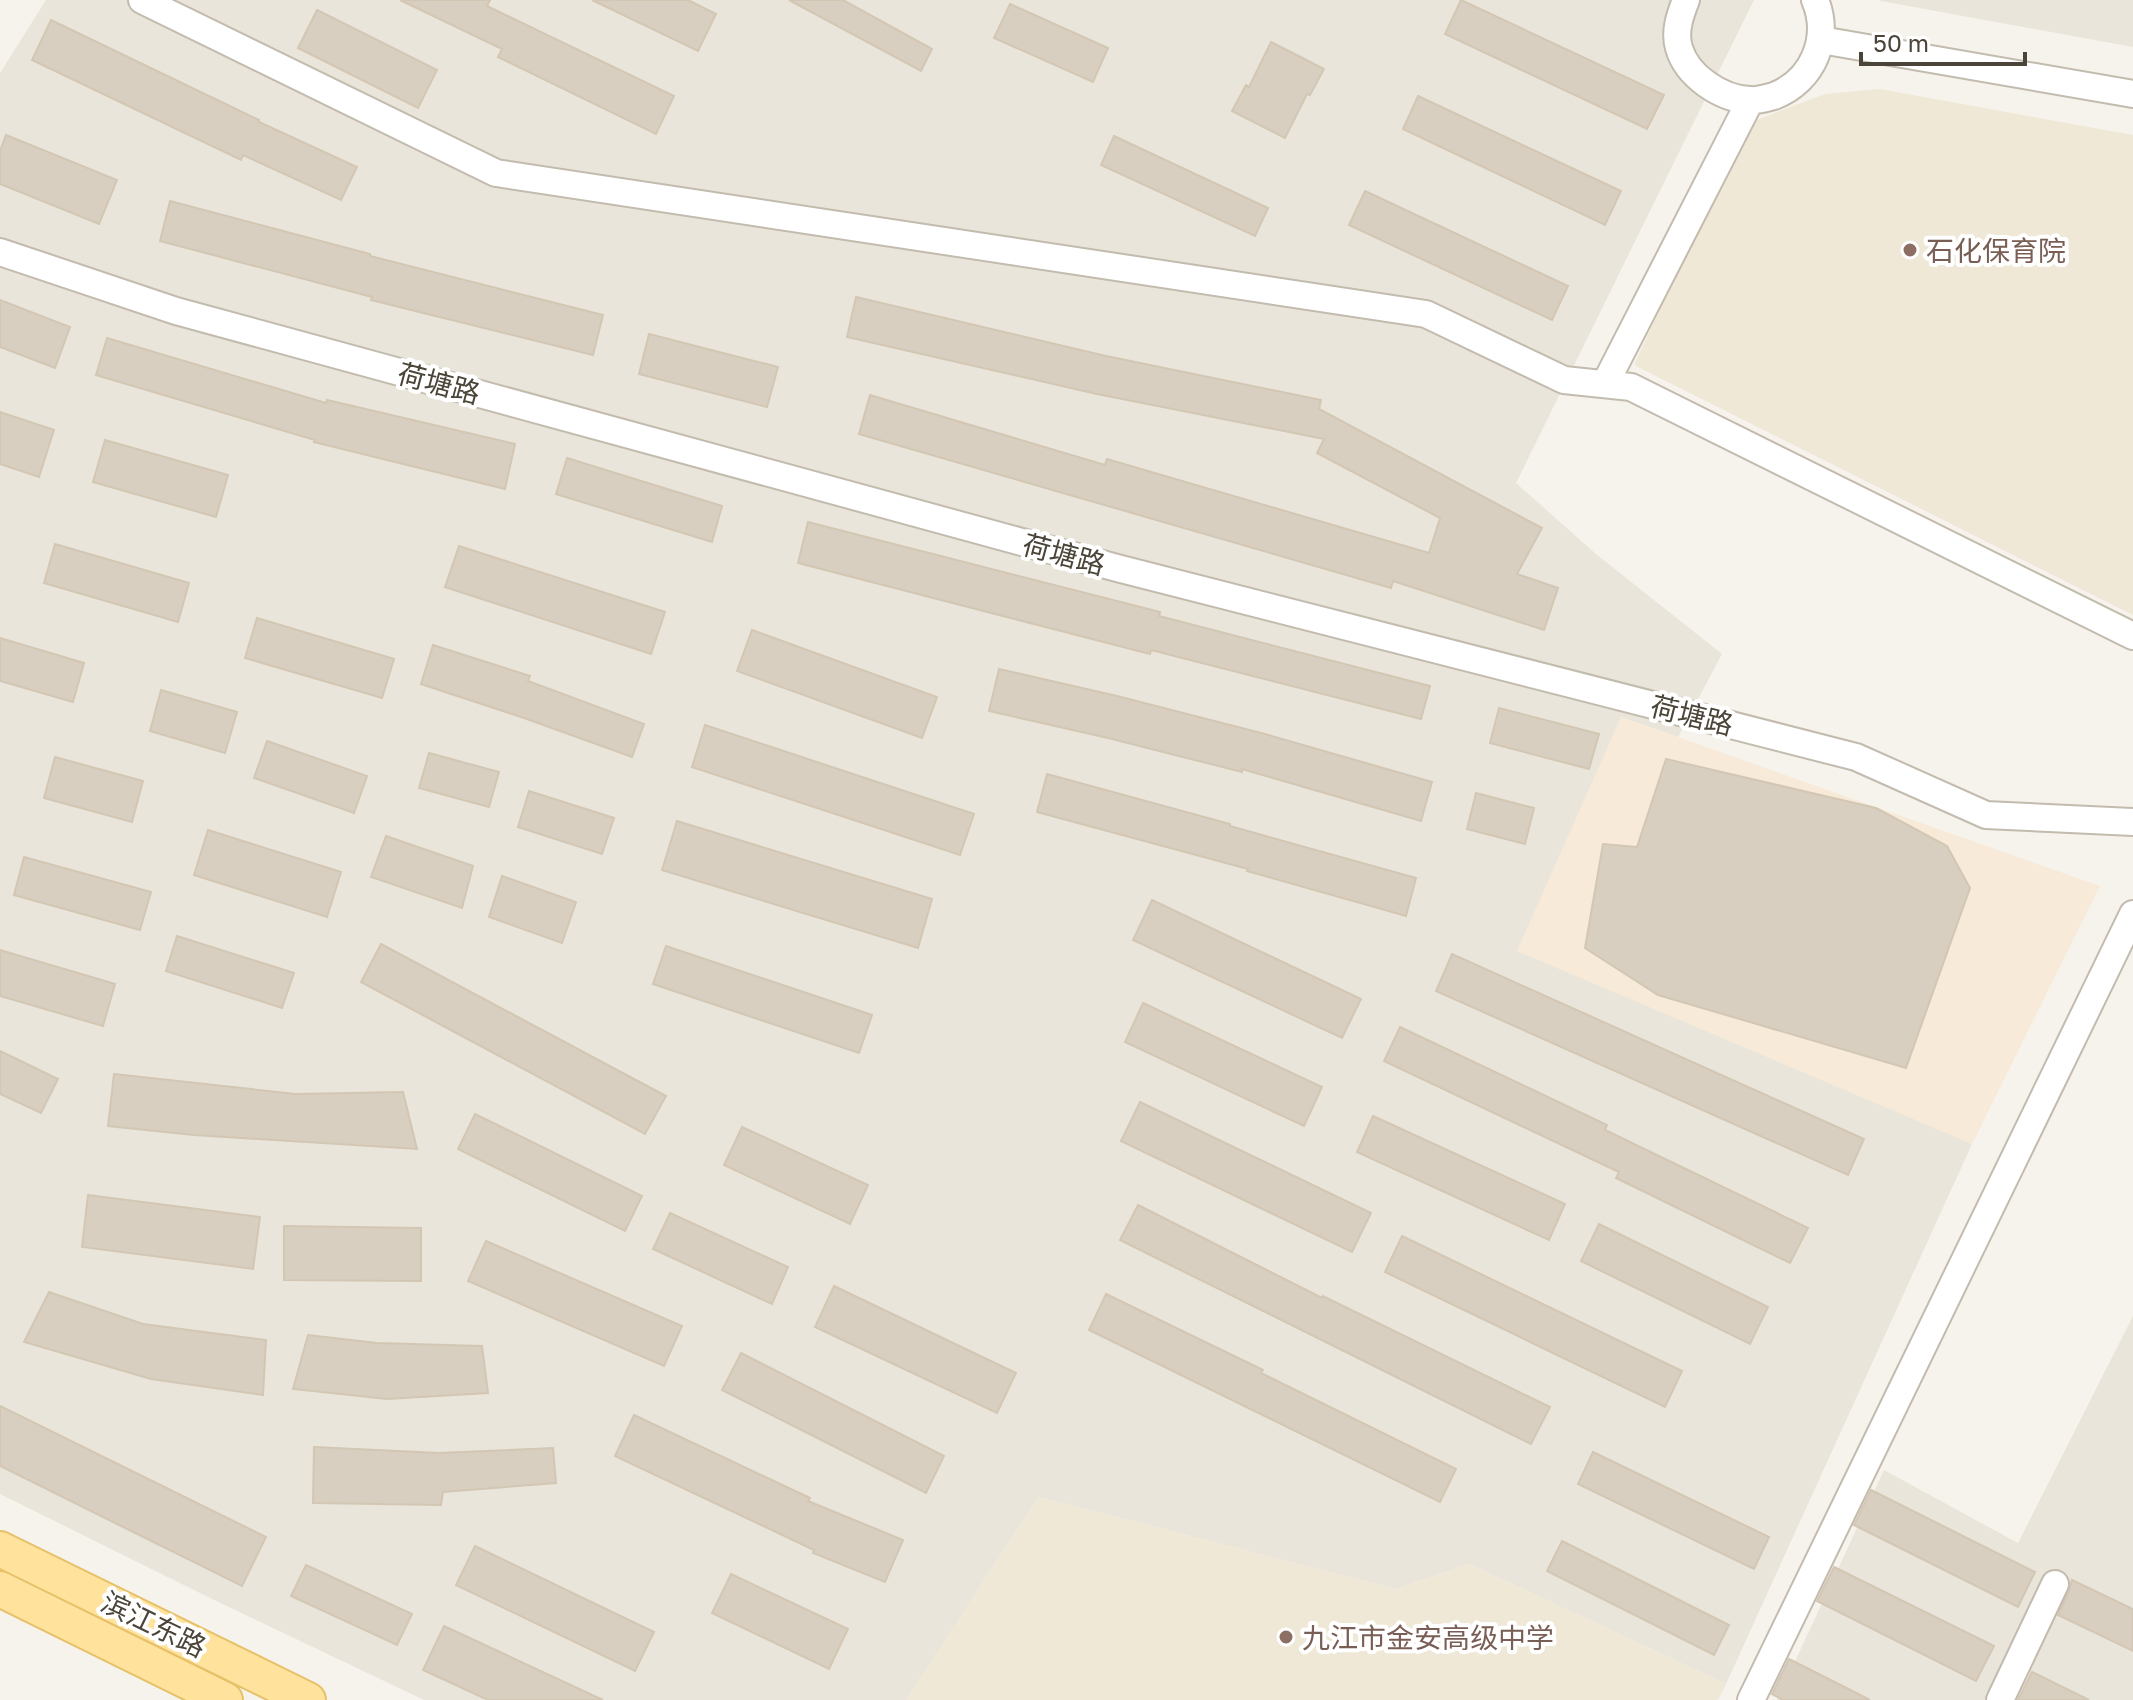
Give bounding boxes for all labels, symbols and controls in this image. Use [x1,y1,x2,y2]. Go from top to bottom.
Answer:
scale bar [1861,16,2025,66]
text: 50 m [1873,28,1929,57]
place label: 石化保育院 [1926,234,2066,267]
marker: 石化保育院 [1901,241,1919,259]
street label: 荷塘路 [394,356,484,410]
street label: 荷塘路 [1019,527,1109,581]
street label: 荷塘路 [1647,689,1737,741]
street label: 滨江东路 [96,1585,212,1663]
place label: 九江市金安高级中学 [1302,1621,1554,1654]
marker: 九江市金安高级中学 [1277,1628,1295,1646]

